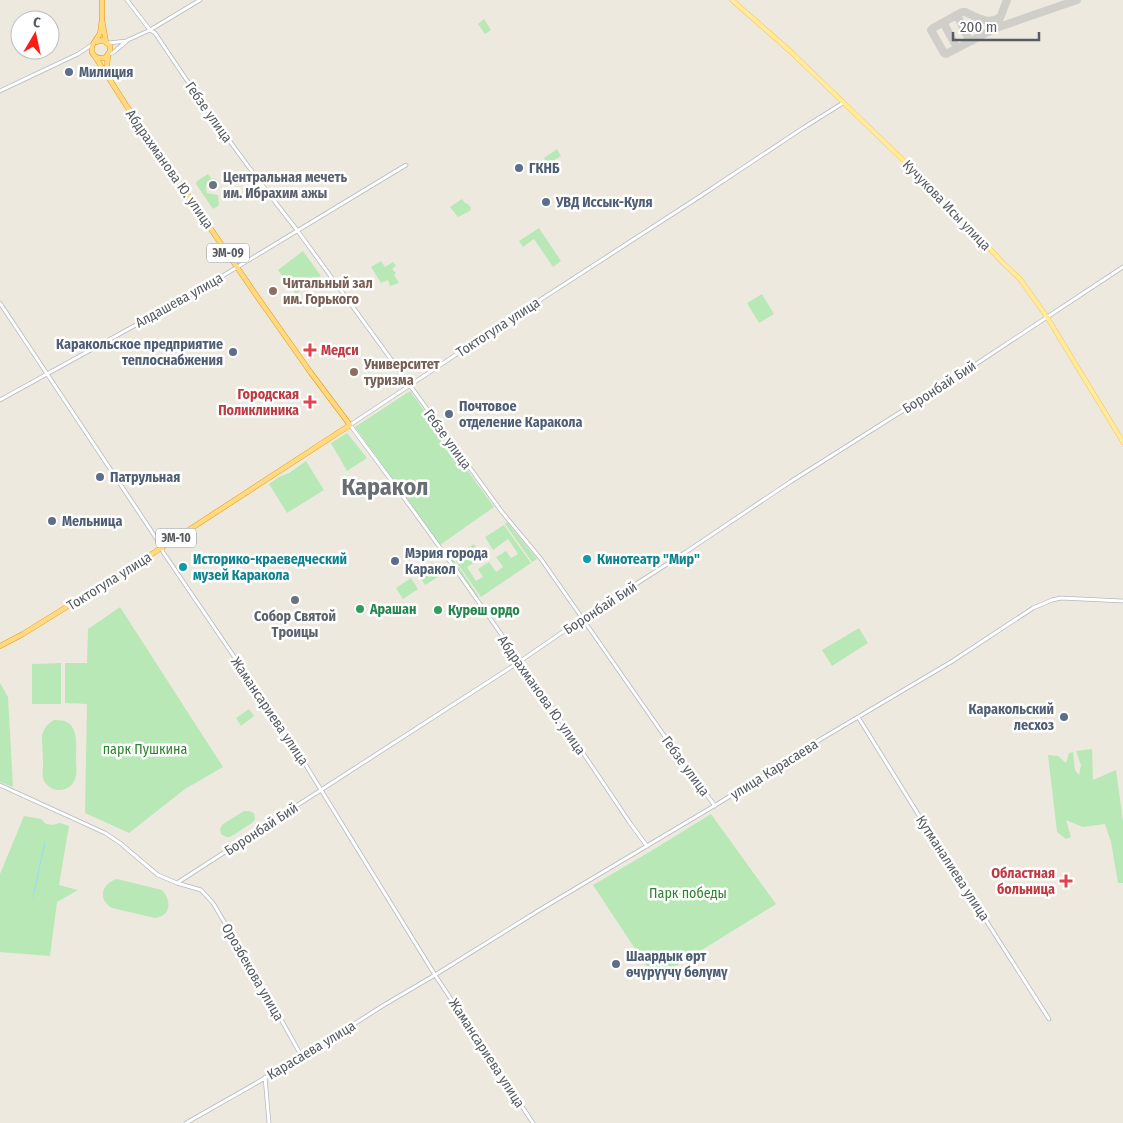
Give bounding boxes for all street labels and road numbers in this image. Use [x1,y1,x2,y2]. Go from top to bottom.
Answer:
street label: Гебзе улица [181,79,236,146]
street label: Абдрахманова Ю. улица [122,106,217,232]
street label: Кучукова Исы улица [899,156,994,254]
road number: ЭМ-09 [207,244,249,262]
street label: Алдашева улица [132,269,226,332]
street label: Токтогула улица [453,294,543,361]
street label: Боронбай Бий [899,357,979,417]
street label: Гебзе улица [420,406,475,473]
road number: ЭМ-10 [156,528,196,548]
street label: Токтогула улица [64,549,155,614]
street label: Боронбай Бий [560,578,640,638]
street label: Абдрахманова Ю. улица [494,632,589,758]
street label: Жамансариева улица [227,654,312,769]
street label: Гебзе улица [658,733,713,800]
street label: улица Карасаева [727,736,821,803]
street label: Боронбай Бий [221,799,301,859]
street label: Кутманалиева улица [912,812,993,924]
street label: Орозбекова улица [218,921,287,1024]
street label: Жамансариева улица [445,996,528,1111]
street label: Карасаева улица [264,1017,359,1084]

